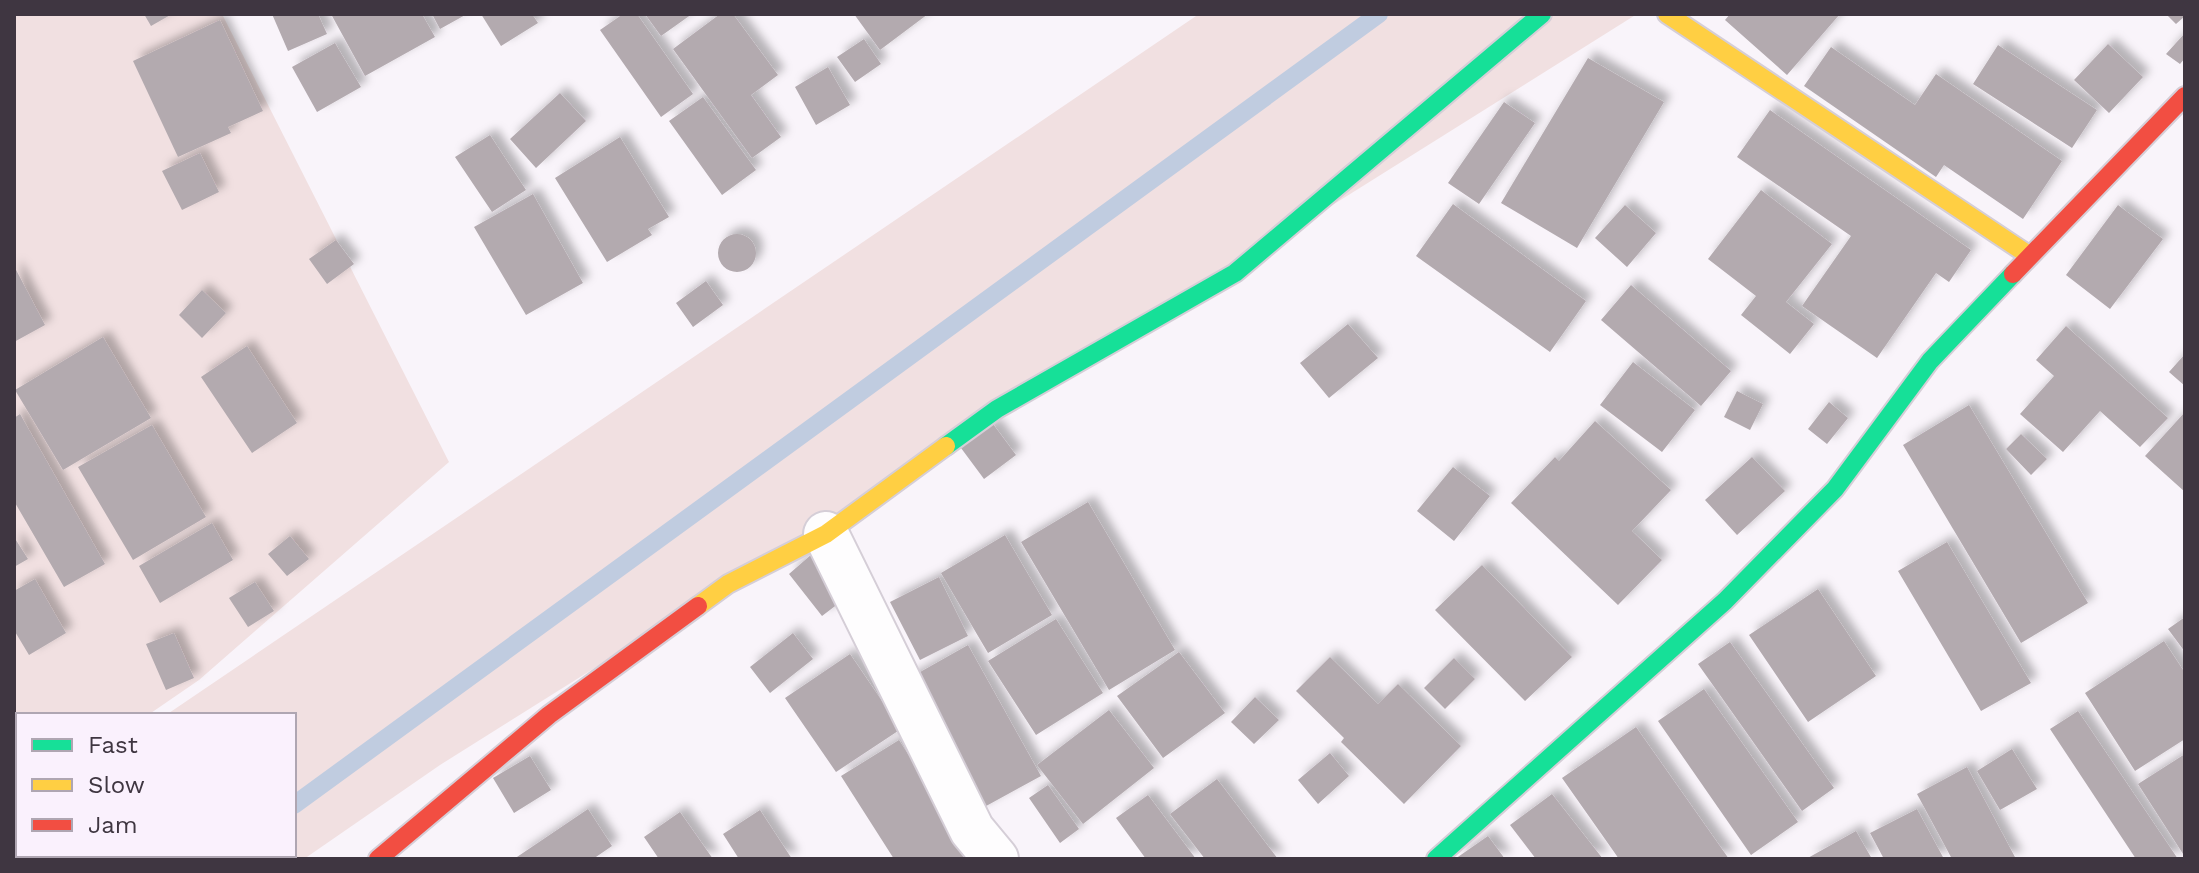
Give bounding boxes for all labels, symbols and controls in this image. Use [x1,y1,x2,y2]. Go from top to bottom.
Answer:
legend [16,713,296,857]
text: Fast [88,731,138,759]
text: Slow [88,771,145,799]
text: Jam [88,811,138,839]

